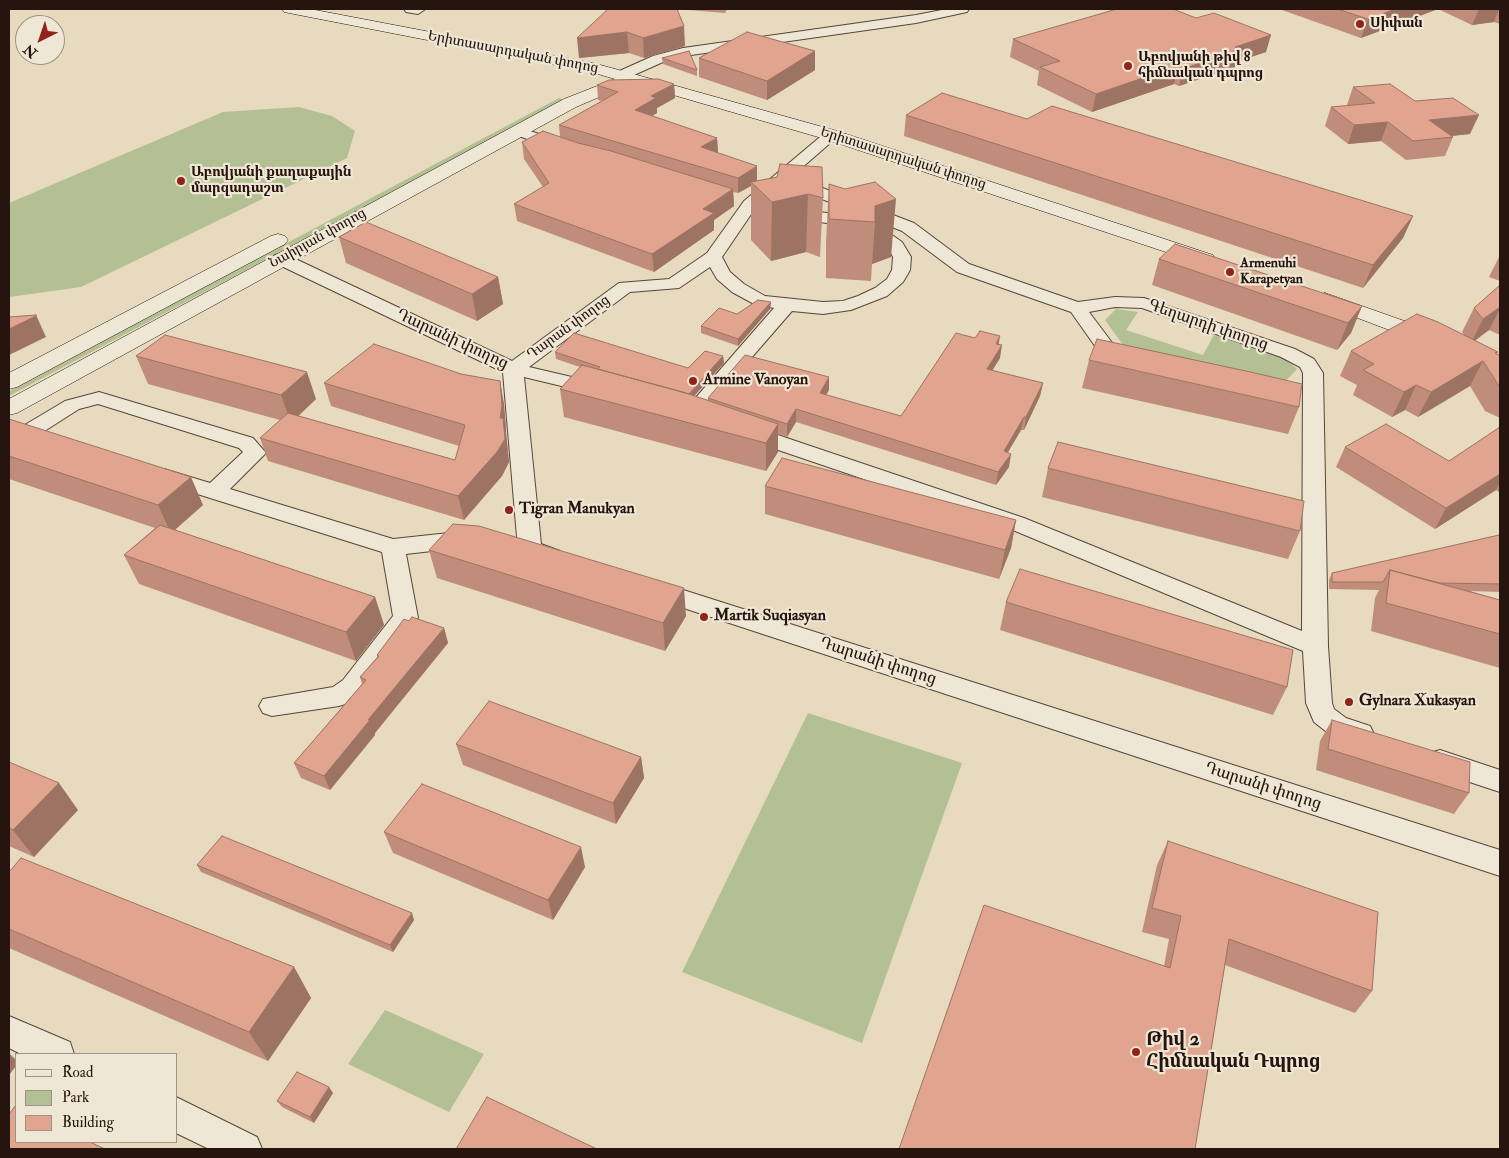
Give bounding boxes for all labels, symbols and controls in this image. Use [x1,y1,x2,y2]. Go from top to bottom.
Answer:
north arrow [15,15,65,65]
place label: Սիփան [1370,16,1423,32]
marker: Սիփան [1354,18,1366,30]
street label: Երիտասարդական փողոց [426,28,600,78]
text: N [20,40,41,61]
place label: Աբովյանի թիվ 8 հիմնական դպրոց [1138,50,1263,82]
marker: Աբովյանի թիվ 8 հիմնական դպրոց [1122,60,1134,72]
street label: Երիտասարդական փողոց [818,124,988,194]
place label: Աբովյանի քաղաքային մարզադաշտ [191,165,351,198]
marker: Աբովյանի քաղաքային մարզադաշտ [175,175,187,187]
street label: Նաիրյան փողոց [267,205,369,273]
place label: Armenuhi Karapetyan [1240,256,1303,288]
marker: Armenuhi Karapetyan [1224,266,1236,278]
street label: Դարան փողոց [524,292,614,364]
street label: Գեղարդի փողոց [1145,296,1271,356]
street label: Դարանի փողոց [393,306,511,374]
place label: Armine Vanoyan [703,371,808,391]
marker: Armine Vanoyan [687,375,699,387]
place label: Tigran Manukyan [519,500,635,520]
marker: Tigran Manukyan [503,504,515,516]
place label: Martik Suqiasyan [714,607,826,627]
marker: Martik Suqiasyan [698,611,710,623]
street label: Դարանի փողոց [817,634,939,690]
place label: Gylnara Xukasyan [1359,692,1476,712]
marker: Gylnara Xukasyan [1343,696,1355,708]
street label: Դարանի փողոց [1202,759,1324,815]
place label: Թիվ 2 Հիմնական Դպրոց [1146,1030,1321,1074]
marker: Թիվ 2 Հիմնական Դպրոց [1130,1046,1142,1058]
legend [15,1053,178,1143]
text: Road [62,1063,93,1082]
text: Park [62,1088,89,1107]
text: Building [62,1113,114,1132]

